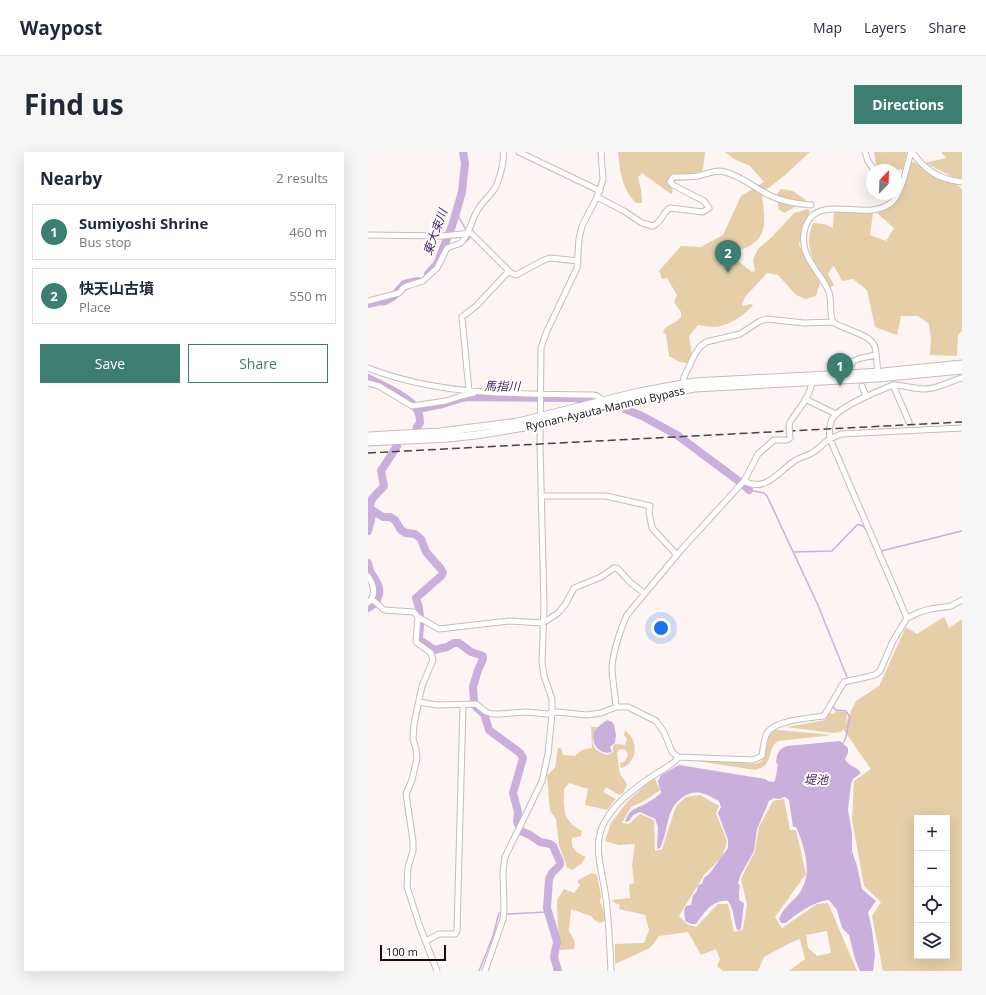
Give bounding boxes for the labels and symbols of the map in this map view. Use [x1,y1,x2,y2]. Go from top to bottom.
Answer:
north arrow [866,164,902,200]
water label: 東大束川 [419,205,452,257]
pin: 2 [715,240,741,273]
pin: 1 [827,353,853,386]
water label: 馬指川 [484,377,522,395]
street label: Ryonan-Ayauta-Mannou Bypass [524,382,686,434]
your location [651,618,671,638]
water label: 堤池 [804,771,829,788]
scale bar [380,943,446,962]

